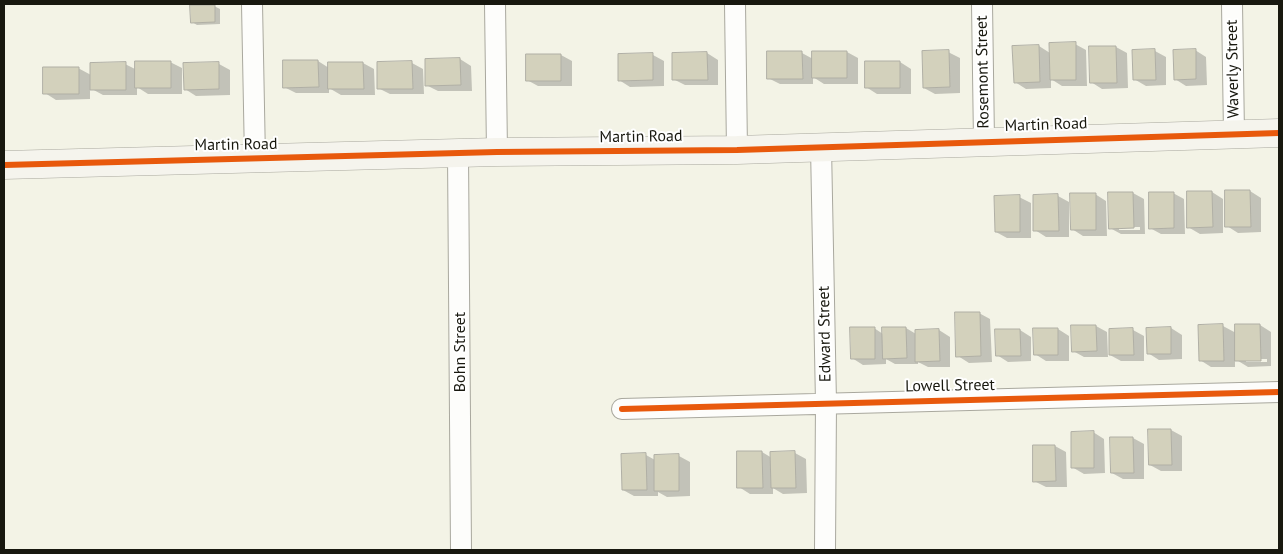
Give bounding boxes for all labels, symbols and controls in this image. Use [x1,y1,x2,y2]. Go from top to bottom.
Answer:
street label: Rosemont Street [972,15,994,129]
street label: Waverly Street [1223,19,1243,119]
street label: Martin Road [1004,114,1088,136]
street label: Martin Road [599,127,683,147]
street label: Martin Road [194,135,278,155]
street label: Edward Street [815,286,835,382]
street label: Bohn Street [450,312,470,392]
street label: Lowell Street [905,376,995,396]

